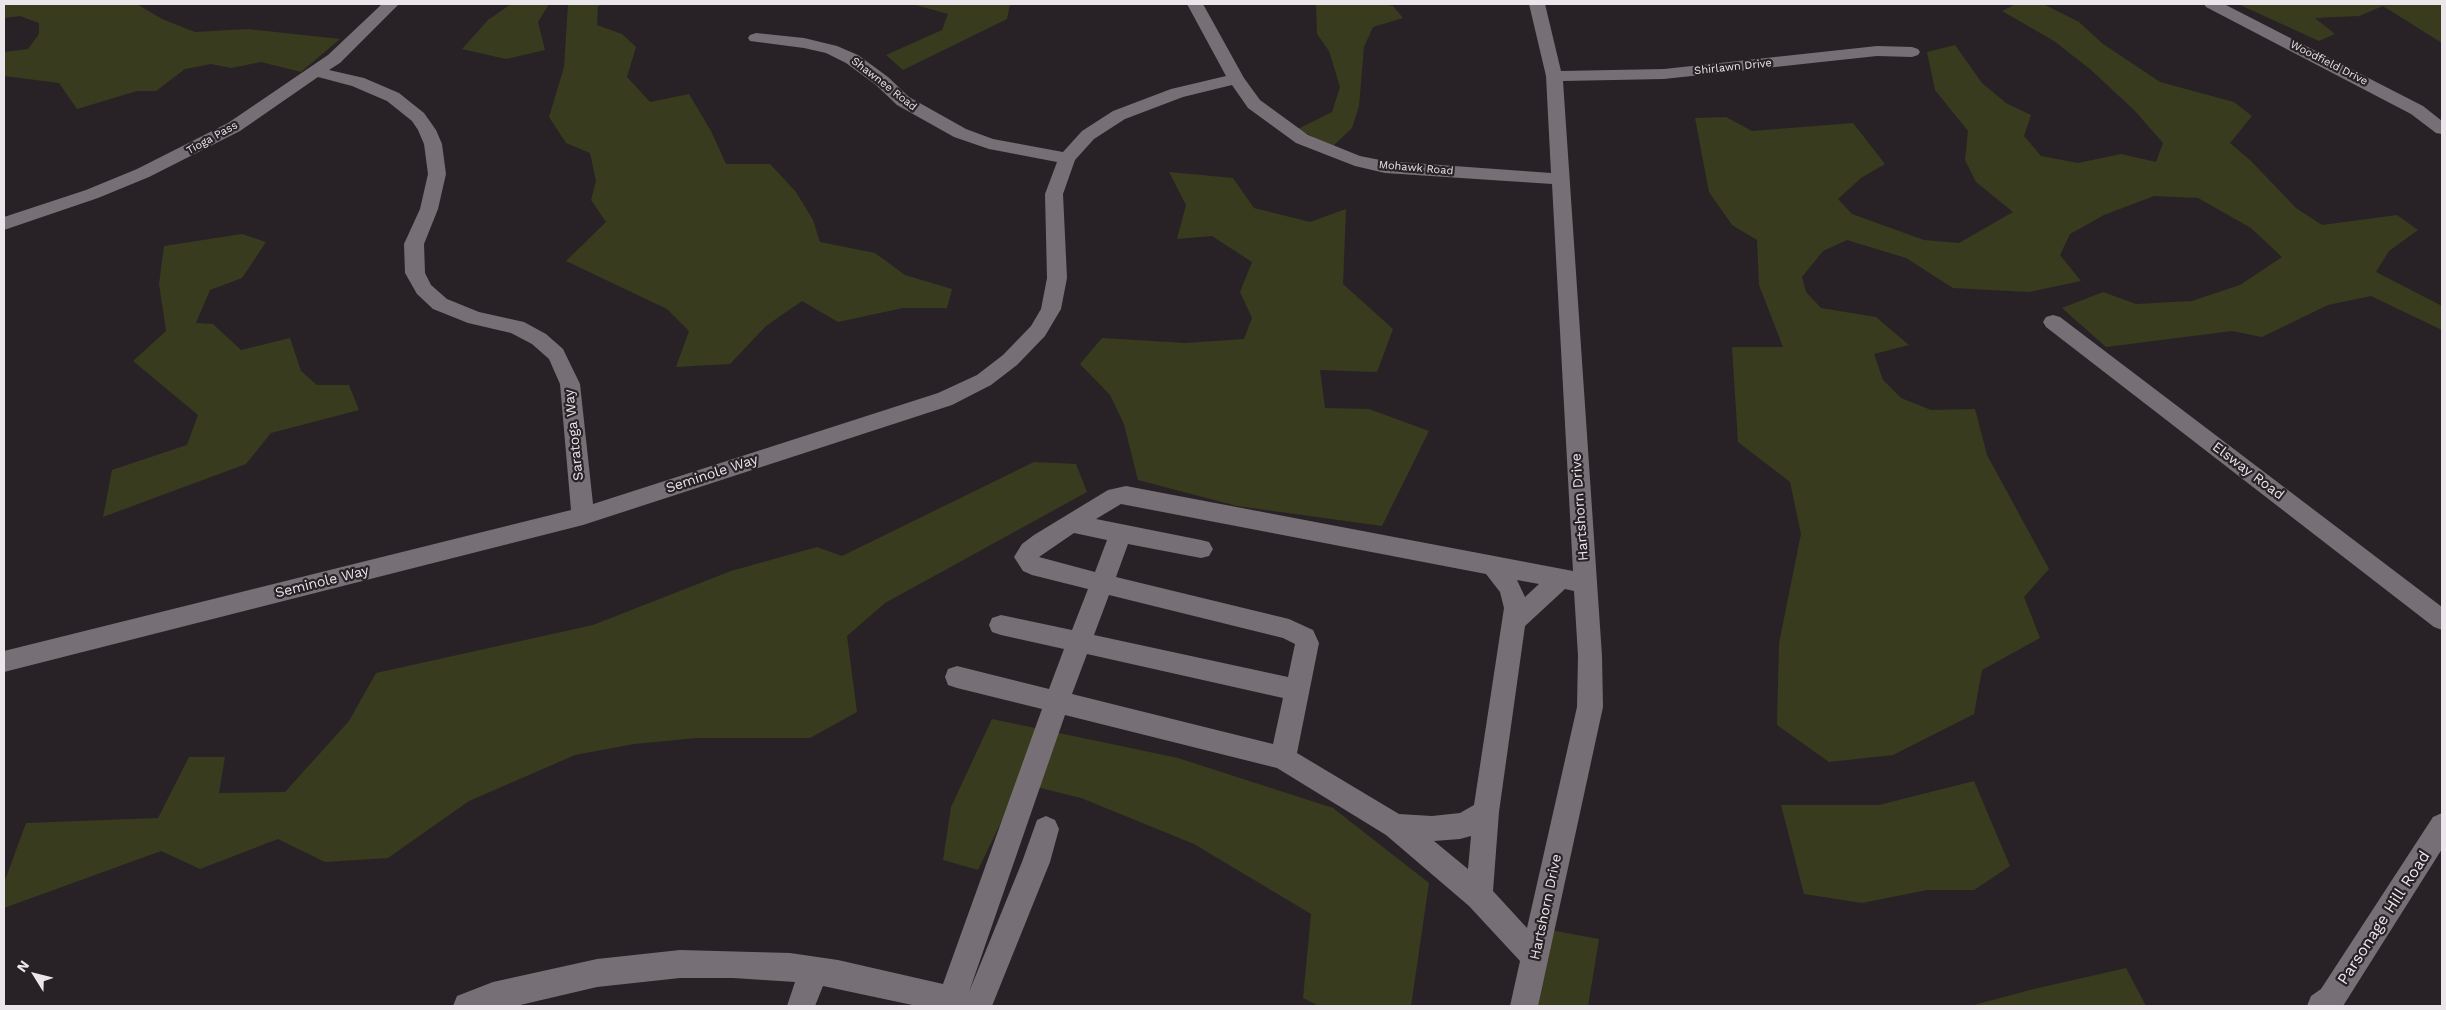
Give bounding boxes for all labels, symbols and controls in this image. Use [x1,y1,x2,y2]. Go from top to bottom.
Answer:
street label: Woodfield Drive [2288,38,2370,88]
street label: Shawnee Road [849,54,919,114]
street label: Shirlawn Drive [1694,56,1772,78]
street label: Tioga Pass [184,119,240,157]
street label: Mohawk Road [1378,158,1454,178]
street label: Saratoga Way [561,388,587,482]
street label: Elsway Road [2209,439,2287,503]
street label: Seminole Way [664,451,760,497]
street label: Hartshorn Drive [1568,453,1592,561]
street label: Seminole Way [273,562,371,602]
street label: Parsonage Hill Road [2334,848,2434,988]
street label: Hartshorn Drive [1527,853,1565,961]
north arrow [10,950,60,1000]
text: N [13,957,32,975]

